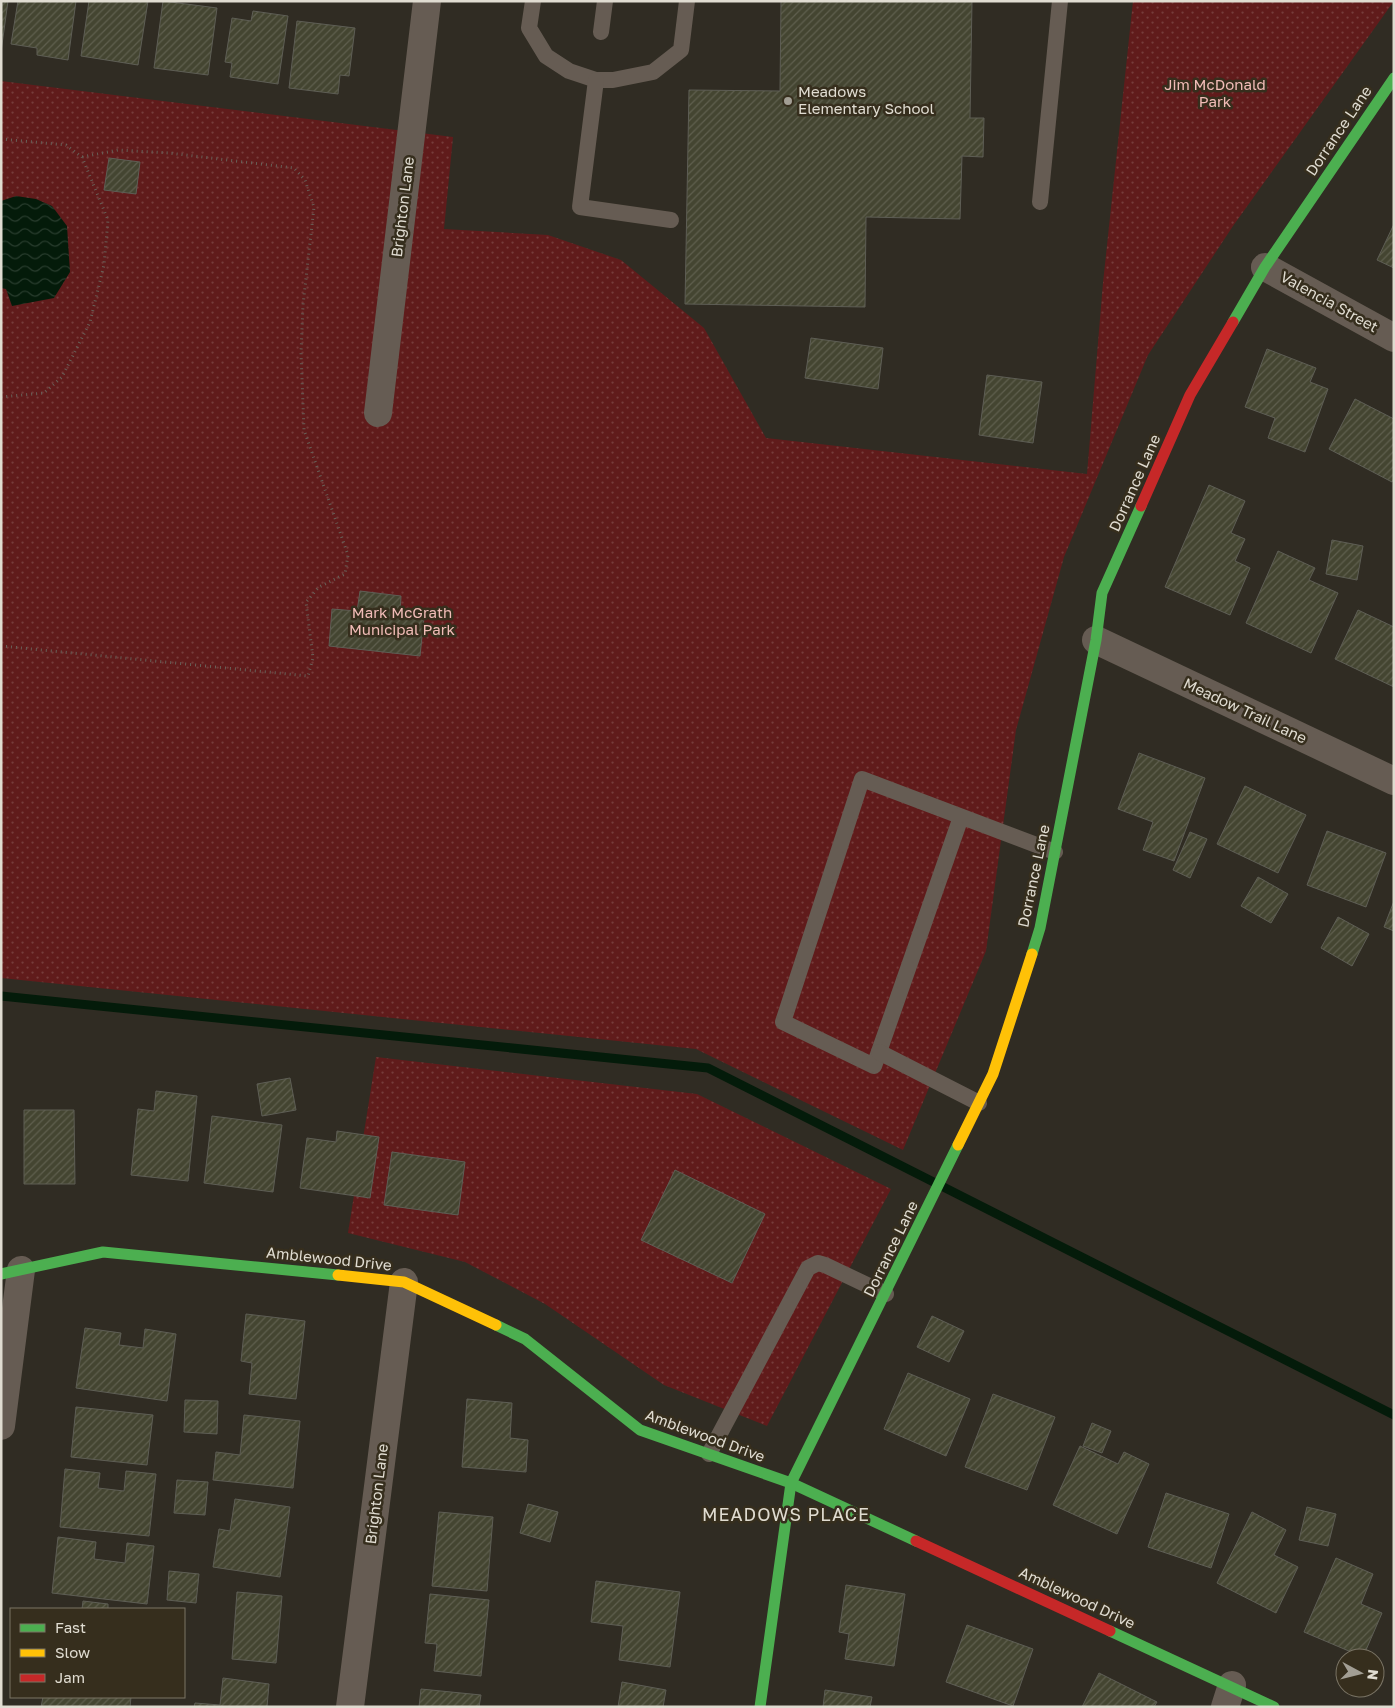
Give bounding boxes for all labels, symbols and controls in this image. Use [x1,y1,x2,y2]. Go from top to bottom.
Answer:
park label: Jim McDonald Park [1164,75,1266,110]
place label: Meadows Elementary School [798,82,934,117]
street label: Dorrance Lane [1301,82,1375,179]
marker: Meadows Elementary School [782,95,794,107]
street label: Brighton Lane [387,155,417,258]
street label: Valencia Street [1277,267,1382,335]
street label: Dorrance Lane [1105,431,1164,534]
park label: Mark McGrath Municipal Park [349,603,456,638]
street label: Meadow Trail Lane [1181,674,1310,747]
street label: Dorrance Lane [1013,823,1053,929]
street label: Dorrance Lane [859,1197,921,1299]
street label: Amblewood Drive [266,1242,393,1274]
street label: Amblewood Drive [643,1405,768,1465]
street label: Brighton Lane [361,1442,391,1545]
district label: MEADOWS PLACE [702,1503,870,1525]
street label: Amblewood Drive [1017,1562,1139,1632]
legend [10,1608,185,1698]
text: Fast [55,1618,86,1636]
text: Slow [55,1643,90,1661]
north arrow [1335,1648,1385,1698]
text: Jam [55,1668,85,1686]
text: N [1364,1668,1382,1681]

